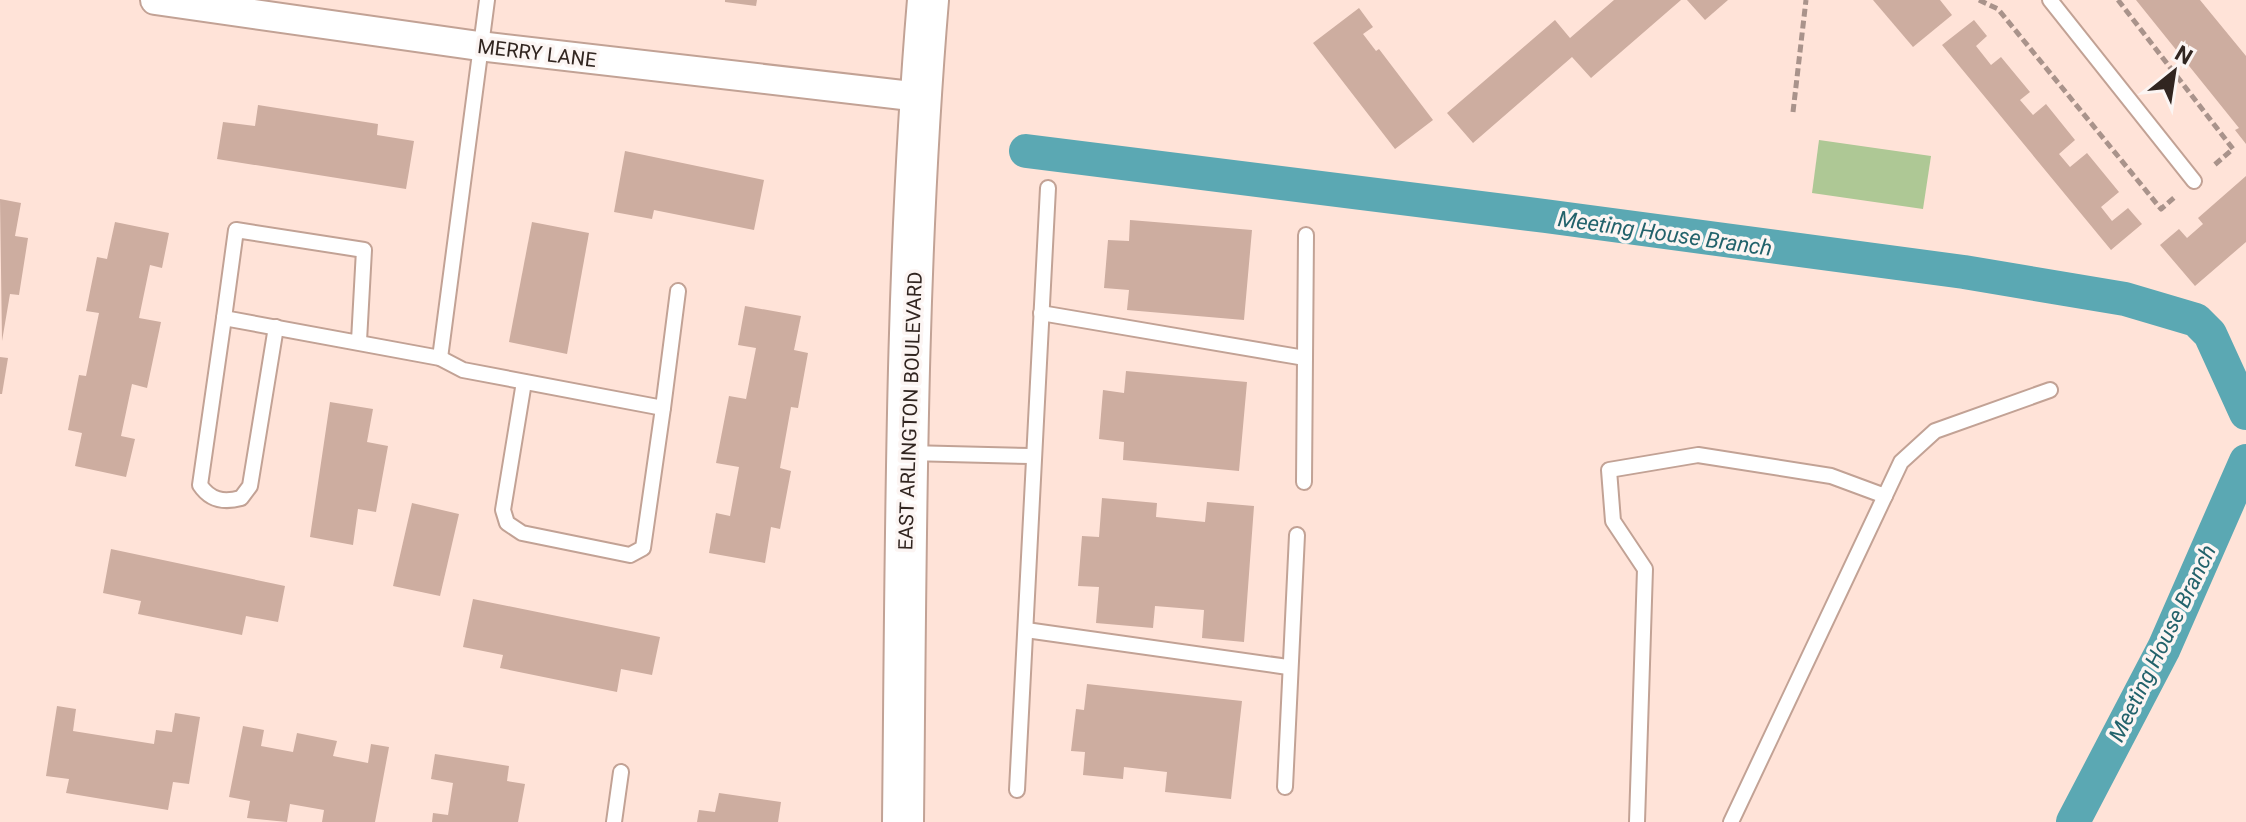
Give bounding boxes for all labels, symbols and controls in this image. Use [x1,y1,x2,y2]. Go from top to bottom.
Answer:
north arrow [2134,32,2214,112]
street label: MERRY LANE [476,34,598,72]
text: N [2171,40,2197,70]
water label: Meeting House Branch [1556,206,1774,261]
street label: EAST ARLINGTON BOULEVARD [893,271,927,551]
water label: Meeting House Branch [2104,541,2221,746]

